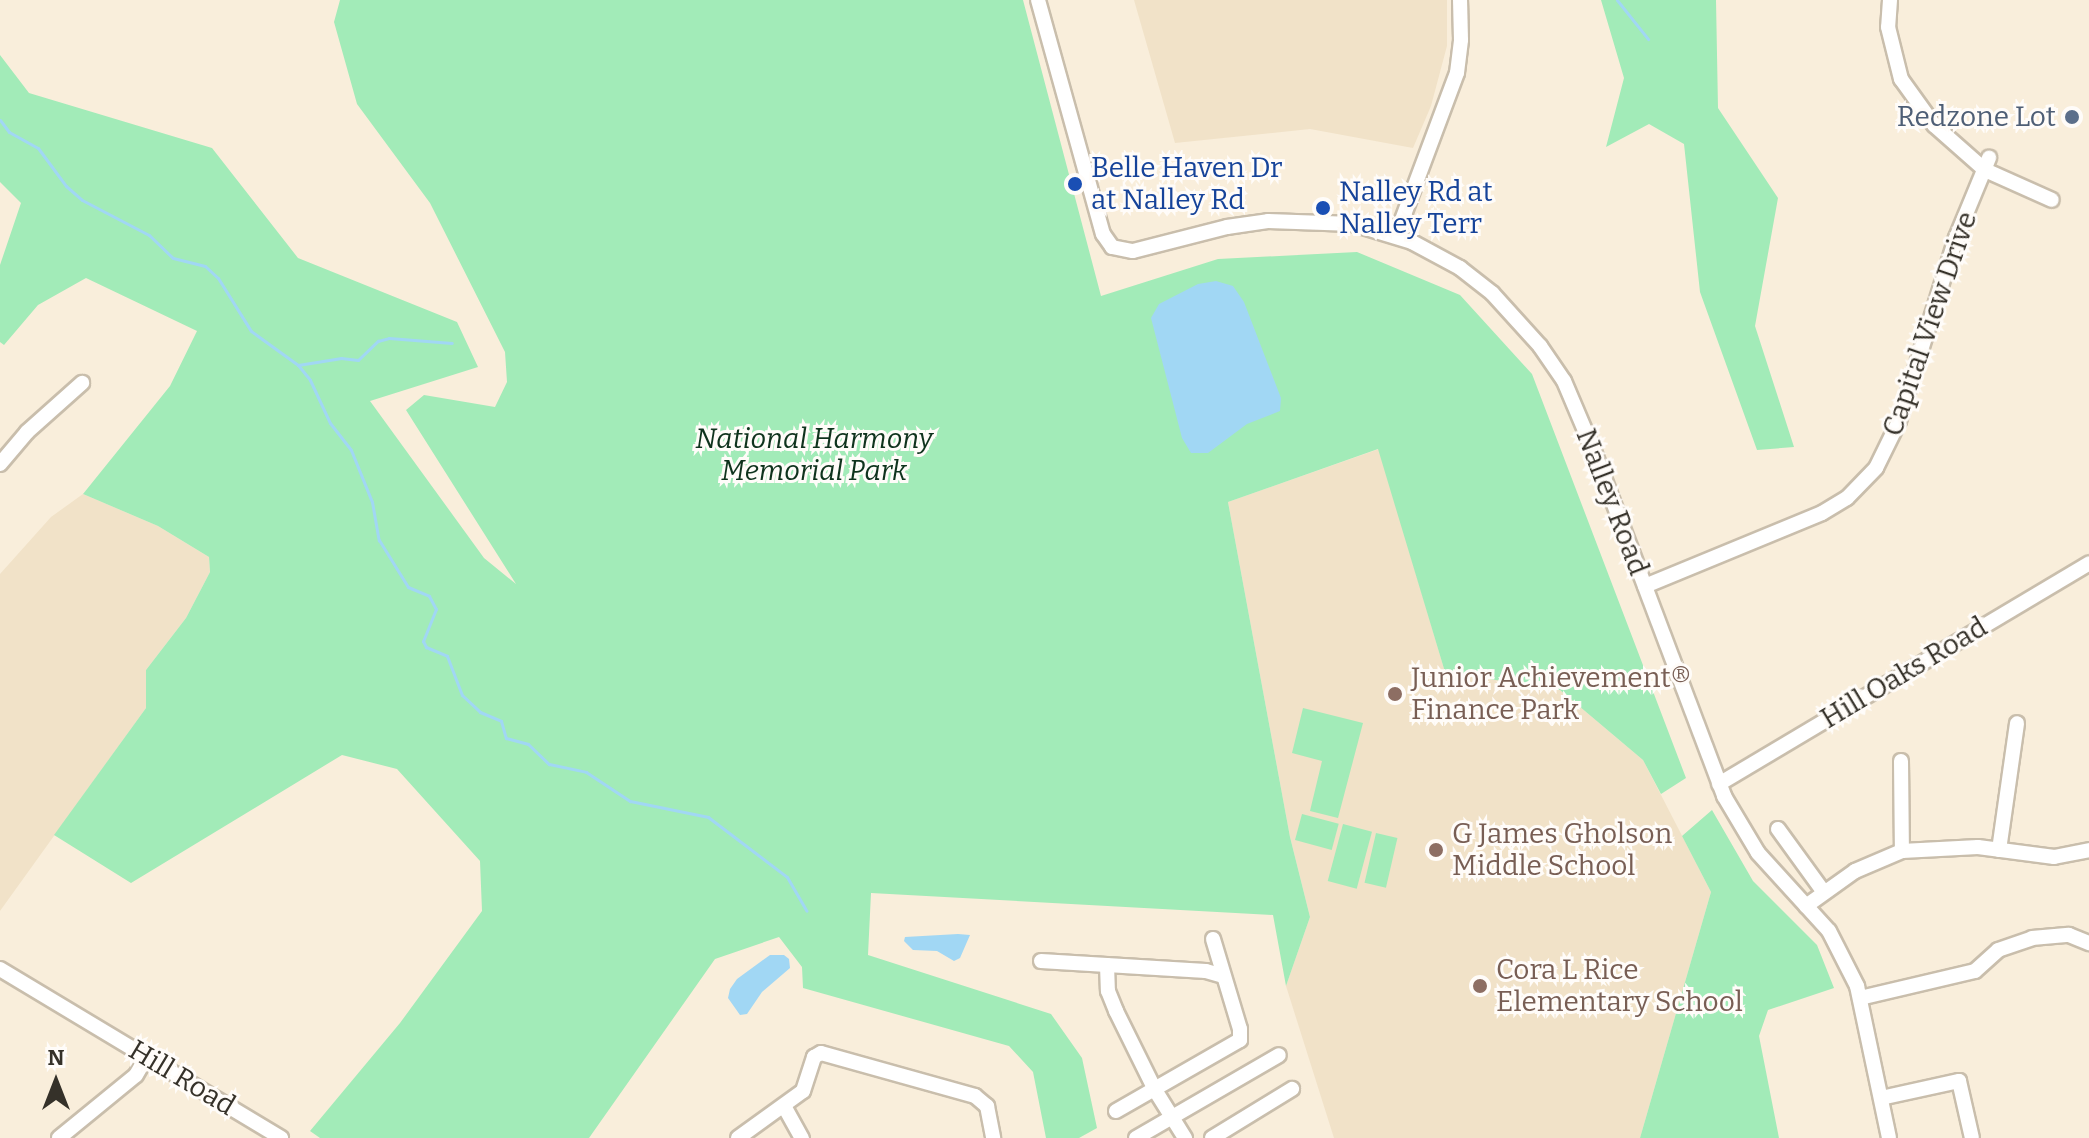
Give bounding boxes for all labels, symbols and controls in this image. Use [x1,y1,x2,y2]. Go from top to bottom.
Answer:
place label: Redzone Lot [1897,100,2056,134]
marker: Redzone Lot [2063,108,2081,126]
place label: Belle Haven Dr at Nalley Rd [1091,151,1282,217]
marker: Belle Haven Dr at Nalley Rd [1066,175,1084,193]
place label: Nalley Rd at Nalley Terr [1339,175,1493,241]
marker: Nalley Rd at Nalley Terr [1314,199,1332,217]
street label: Capital View Drive [1876,207,1984,441]
park label: National Harmony Memorial Park [695,422,933,488]
street label: Nalley Road [1569,424,1655,580]
street label: Hill Oaks Road [1815,610,1993,736]
place label: Junior Achievement® Finance Park [1411,661,1691,727]
marker: Junior Achievement® Finance Park [1386,685,1404,703]
place label: G James Gholson Middle School [1452,817,1672,883]
marker: G James Gholson Middle School [1427,841,1445,859]
place label: Cora L Rice Elementary School [1496,953,1743,1019]
marker: Cora L Rice Elementary School [1471,977,1489,995]
street label: Hill Road [123,1033,241,1123]
north arrow [16,1042,96,1122]
text: N [48,1044,64,1071]

